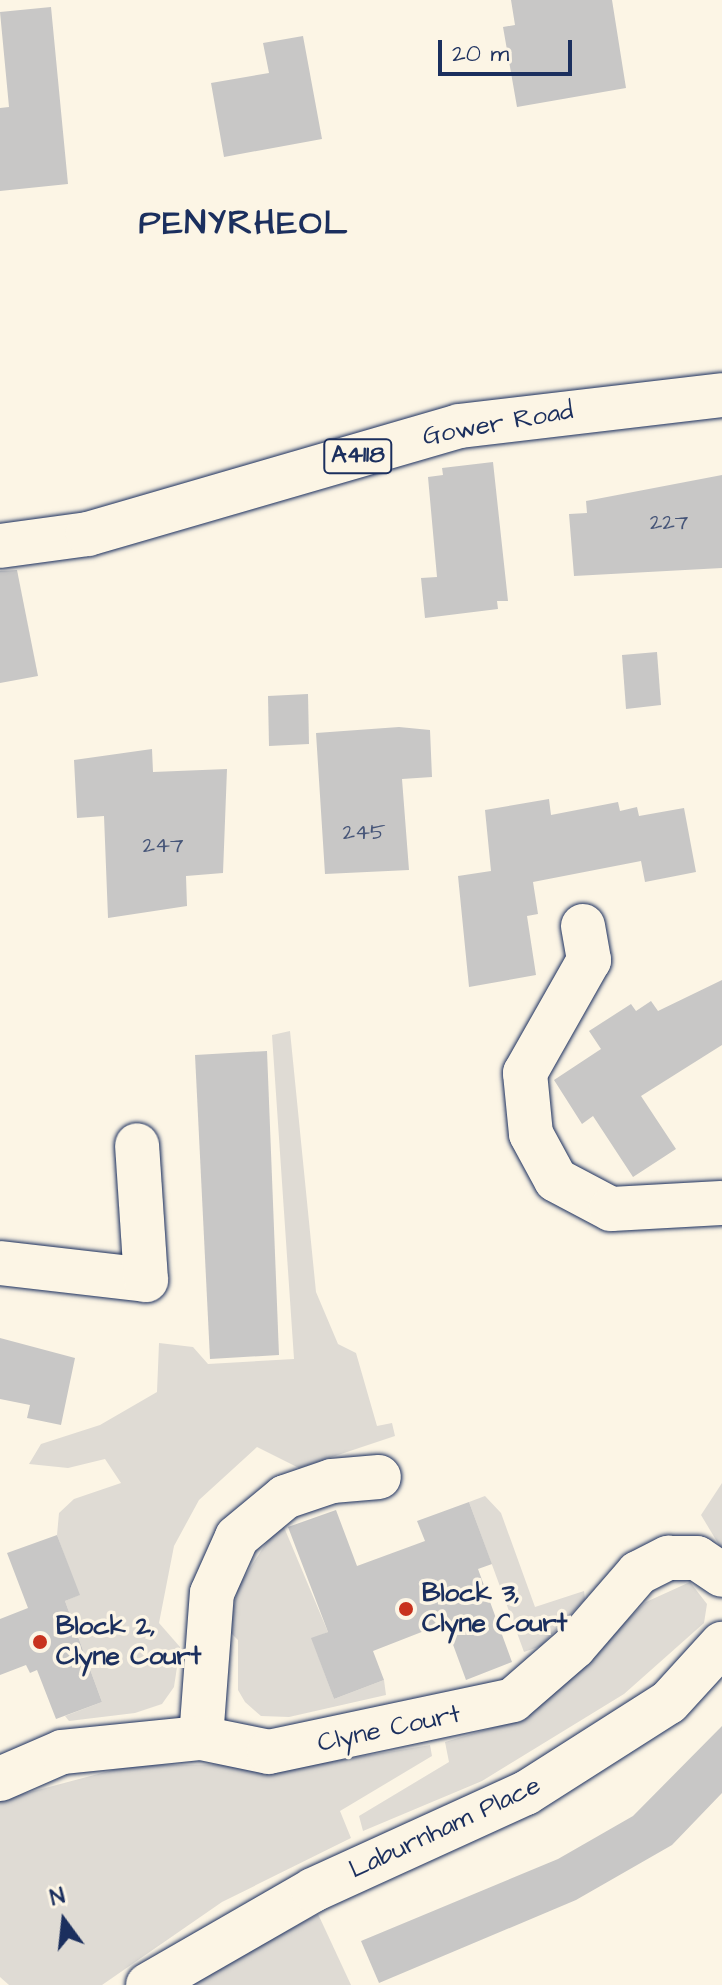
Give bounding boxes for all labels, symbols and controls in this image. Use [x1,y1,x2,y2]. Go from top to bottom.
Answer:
scale bar [442,24,576,74]
text: 20 m [452,37,509,71]
district label: PENYRHEOL [139,204,349,244]
street label: Gower Road [420,395,576,453]
road number: A4118 [322,436,394,476]
house number: 227 [650,510,688,536]
house number: 245 [342,820,386,846]
house number: 247 [142,833,184,859]
place label: Block 3, Clyne Court [422,1578,567,1640]
marker: Block 3, Clyne Court [397,1600,415,1618]
place label: Block 2, Clyne Court [56,1611,201,1672]
marker: Block 2, Clyne Court [31,1633,49,1651]
street label: Clyne Court [315,1699,463,1759]
street label: Laburnham Place [344,1770,546,1886]
north arrow [24,1881,104,1961]
text: N [47,1881,68,1914]

